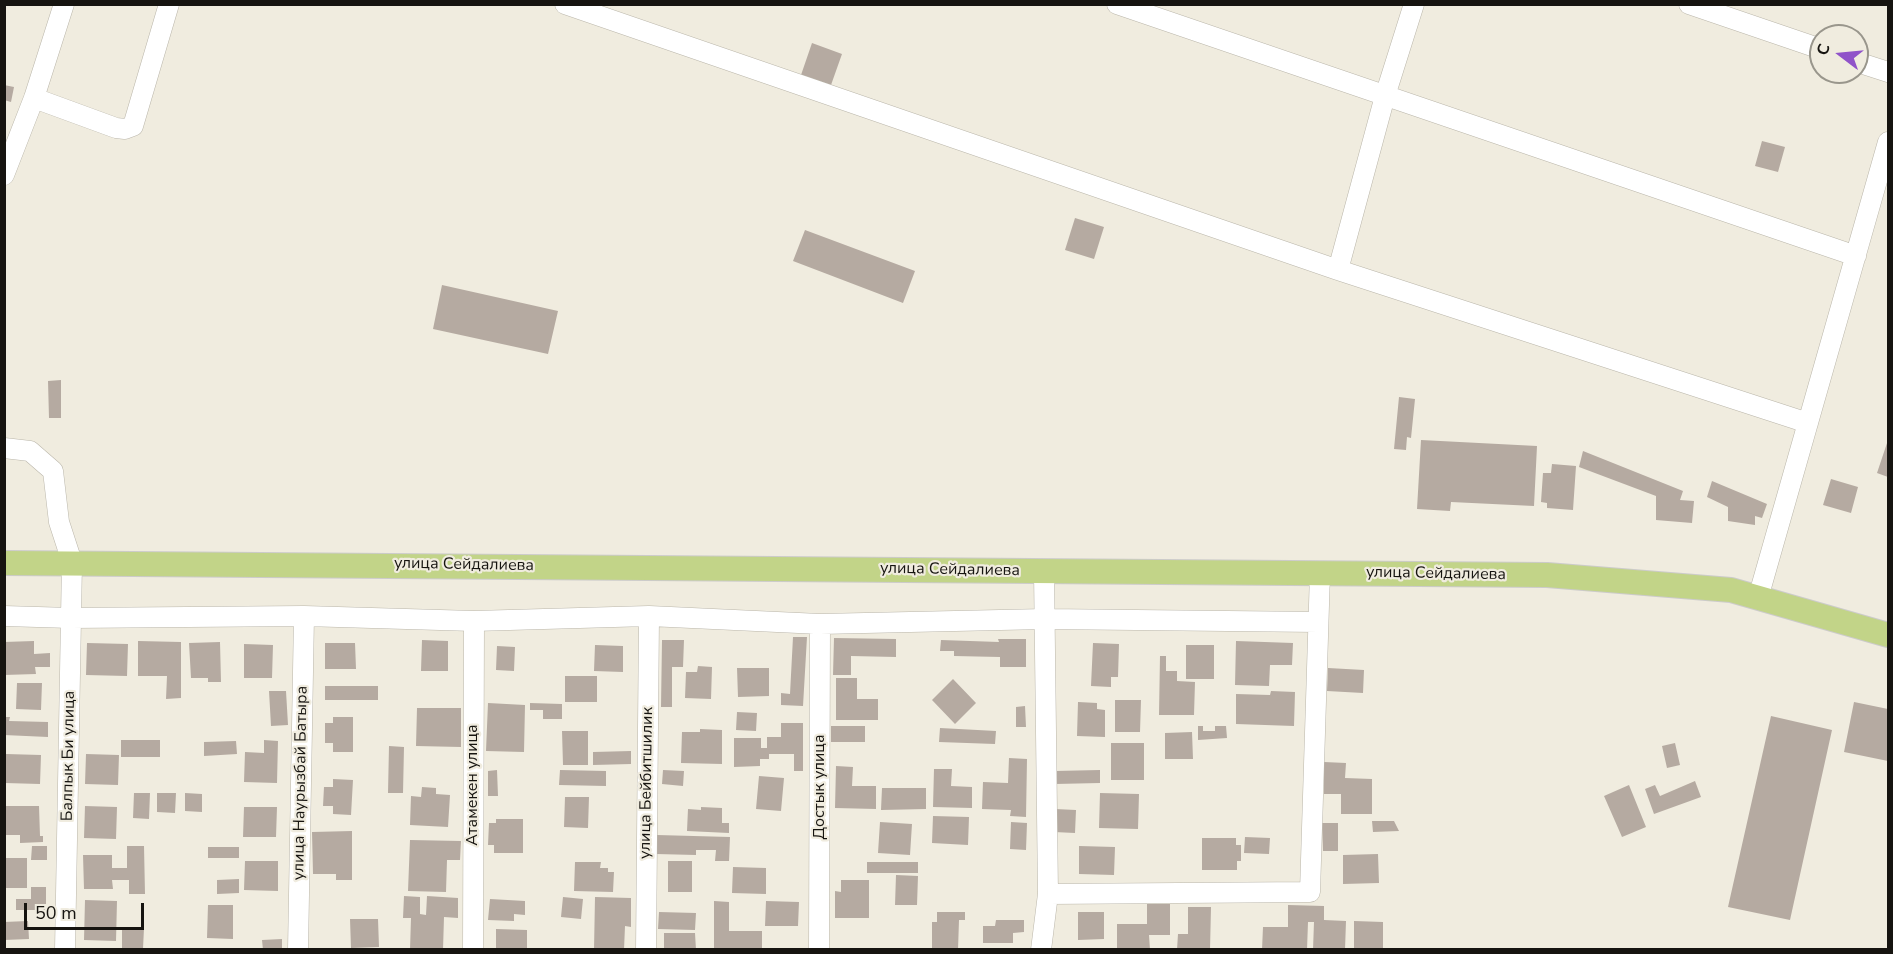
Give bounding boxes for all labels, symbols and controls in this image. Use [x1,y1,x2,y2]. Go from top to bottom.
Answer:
north arrow [1809,24,1869,84]
text: С [1812,41,1836,58]
street label: улица Сейдалиева [394,554,534,576]
street label: улица Сейдалиева [880,559,1020,581]
street label: улица Сейдалиева [1366,563,1506,585]
street label: улица Наурызбай Батыра [290,686,312,880]
street label: Балпык Би улица [58,691,80,821]
street label: улица Бейбитшилик [636,707,658,859]
street label: Атамекен улица [463,724,483,846]
street label: Достык улица [810,734,830,840]
scale bar [27,891,147,929]
text: 50 m [35,901,77,925]

